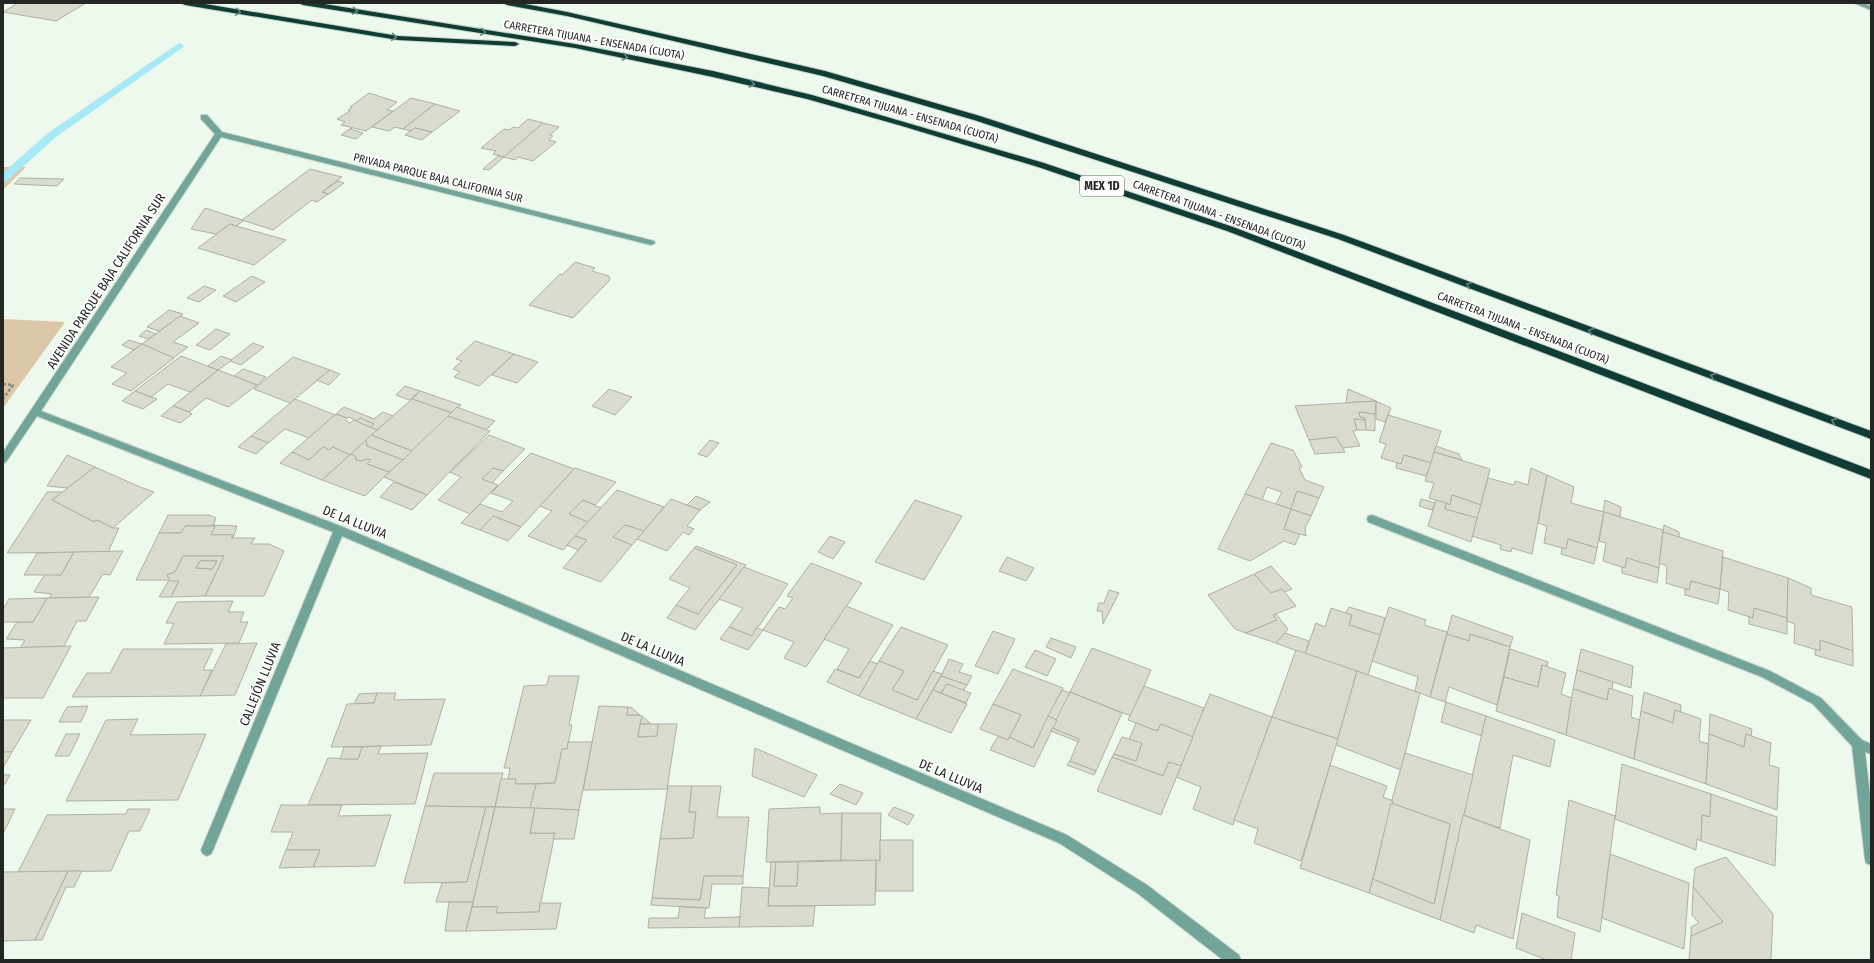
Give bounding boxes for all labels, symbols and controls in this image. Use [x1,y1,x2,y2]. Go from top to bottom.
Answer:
one-way arrow [352,6,358,15]
one-way arrow [235,7,241,16]
street label: CARRETERA TIJUANA - ENSENADA (CUOTA) [503,18,685,62]
one-way arrow [480,27,486,36]
one-way arrow [391,32,397,41]
one-way arrow [622,52,628,60]
one-way arrow [749,79,755,87]
street label: CARRETERA TIJUANA - ENSENADA (CUOTA) [820,83,1000,145]
street label: PRIVADA PARQUE BAJA CALIFORNIA SUR [352,151,524,205]
road number: MEX 1D [1080,176,1124,196]
street label: CARRETERA TIJUANA - ENSENADA (CUOTA) [1131,178,1307,252]
street label: AVENIDA PARQUE BAJA CALIFORNIA SUR [44,191,168,371]
one-way arrow [1465,282,1472,290]
street label: CARRETERA TIJUANA - ENSENADA (CUOTA) [1435,289,1611,367]
one-way arrow [1587,327,1594,335]
one-way arrow [1709,372,1716,381]
one-way arrow [1831,418,1838,426]
street label: DE LA LLUVIA [321,502,390,542]
street label: DE LA LLUVIA [619,629,687,669]
street label: CALLEJÓN LLUVIA [236,640,284,728]
street label: DE LA LLUVIA [917,756,985,796]

